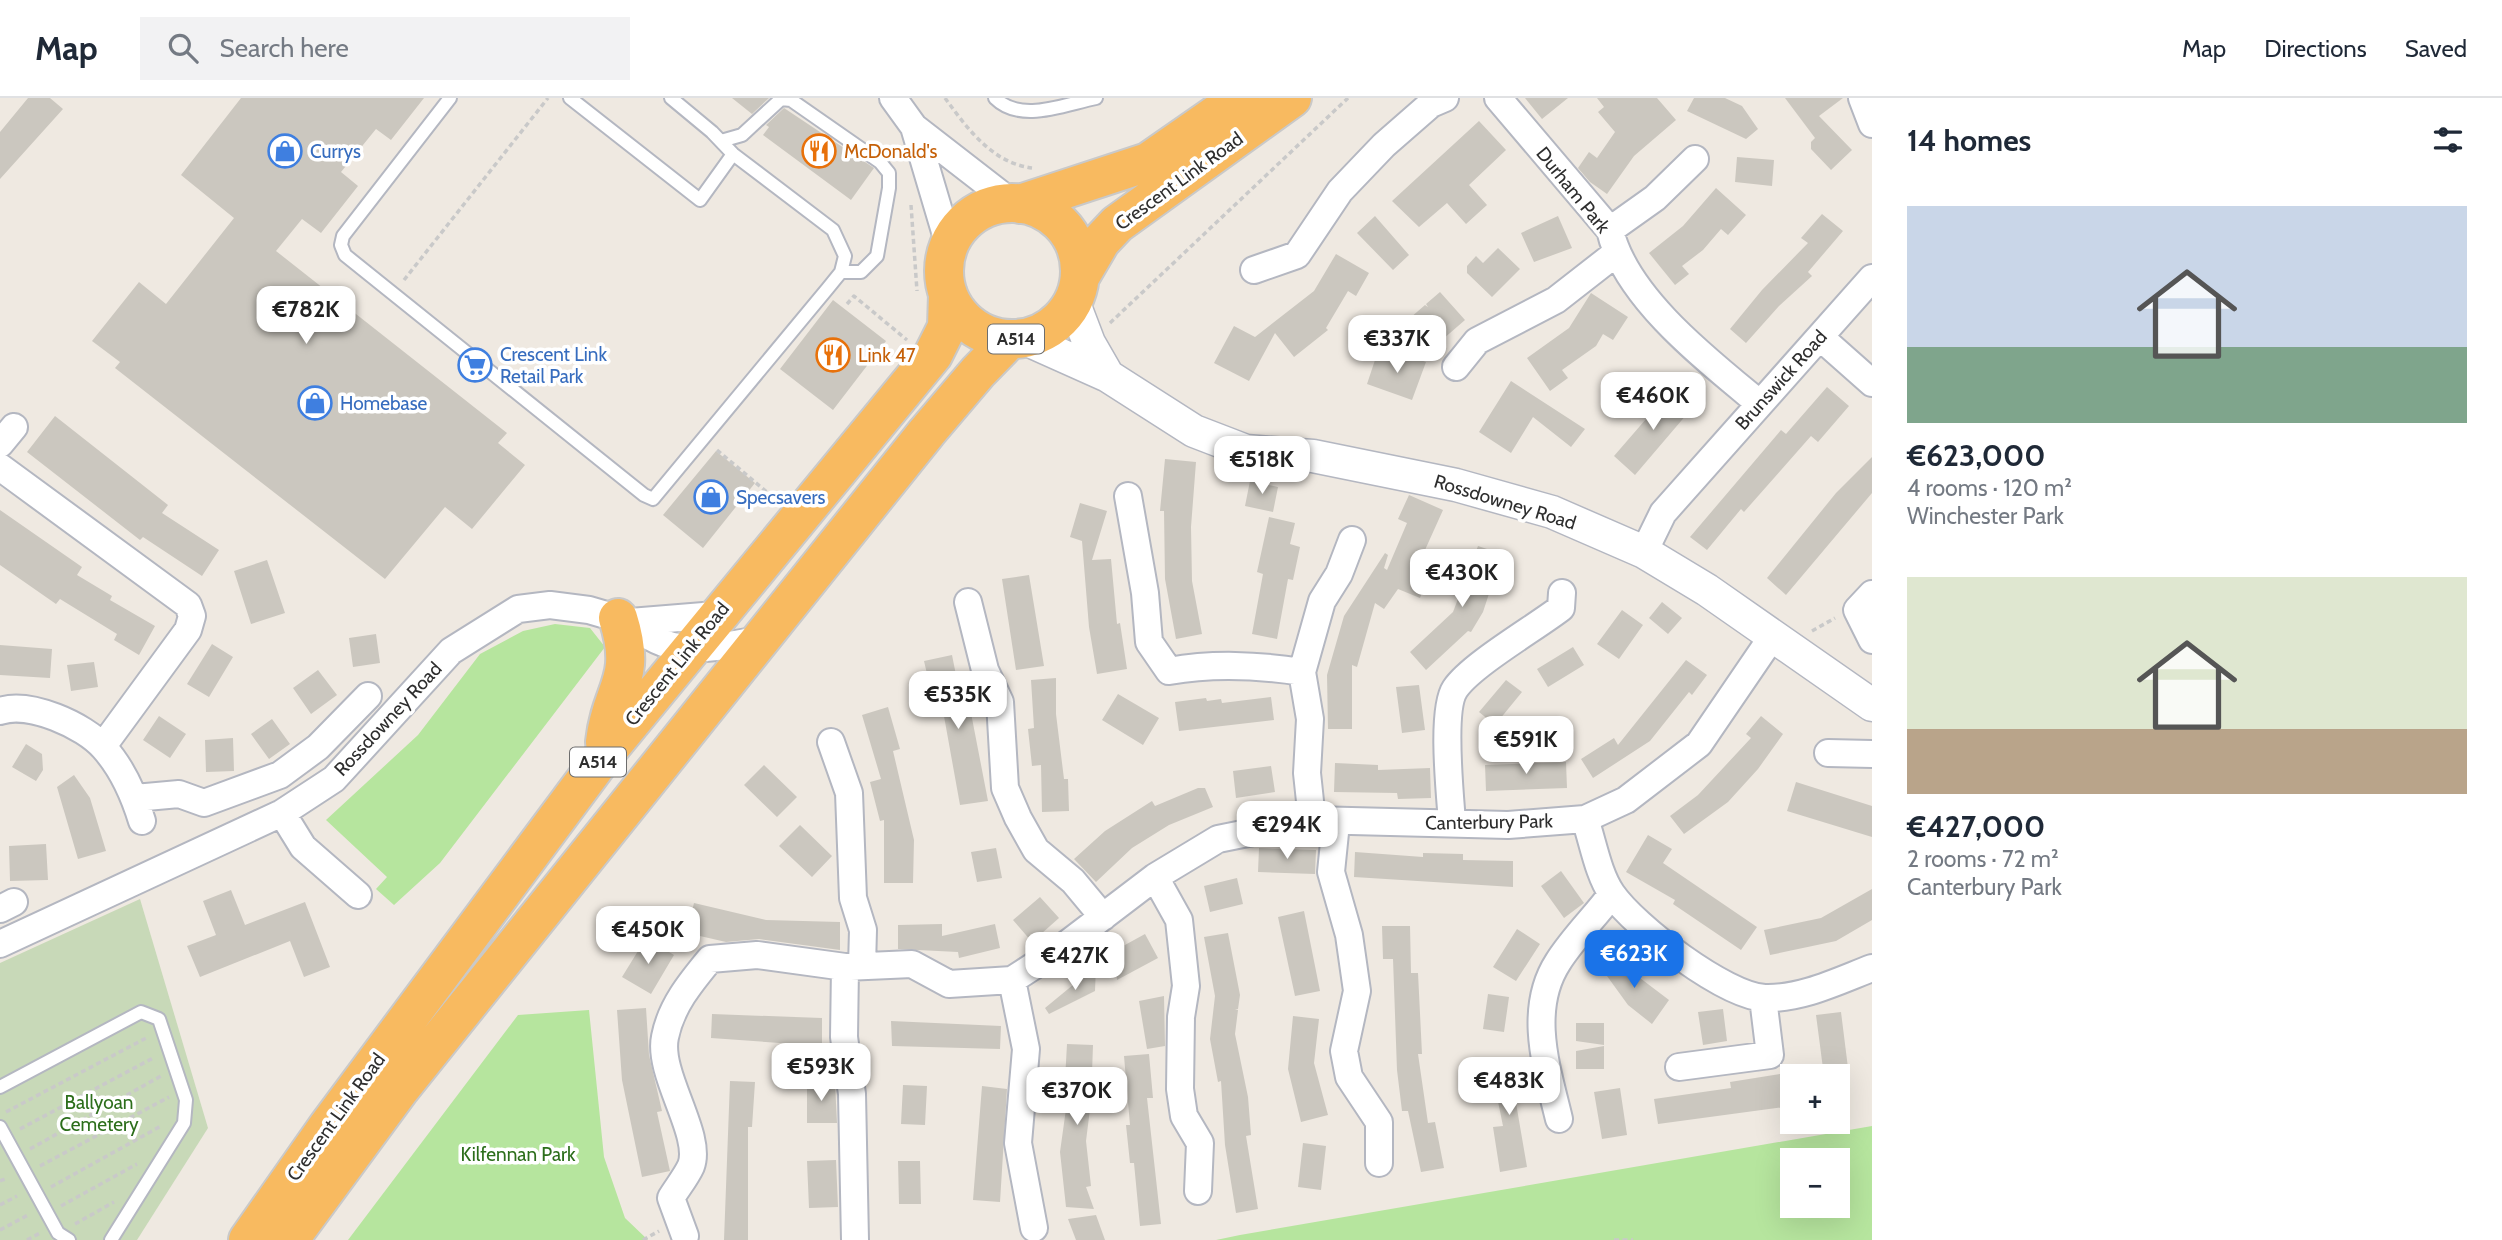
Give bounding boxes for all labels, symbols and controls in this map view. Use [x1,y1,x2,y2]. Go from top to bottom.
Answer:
search box [140,17,630,80]
text: Map [35,28,98,68]
icon: search [164,29,202,67]
text: Search here [220,32,349,64]
text: Map [2182,34,2226,63]
text: Directions [2264,34,2367,63]
text: Saved [2405,34,2467,63]
icon: filters [2429,121,2467,159]
text: 14 homes [1907,122,2031,159]
street label: Crescent Link Road [1111,127,1247,235]
shop icon: Currys [266,132,304,170]
restaurant icon: McDonald's [800,132,838,170]
place label: Currys [310,140,361,163]
place label: McDonald's [844,140,938,163]
street label: Durham Park [1531,142,1615,238]
icon: home [2124,251,2250,377]
pin: €782K [257,286,355,346]
text: €782K [273,295,339,323]
pin: €337K [1348,316,1446,375]
text: €337K [1364,324,1430,352]
road number: A514 [988,325,1044,354]
street label: Brunswick Road [1730,325,1832,435]
restaurant icon: Link 47 [814,336,852,374]
place label: Crescent Link Retail Park [500,343,607,388]
place label: Link 47 [858,344,916,367]
supermarket icon: Crescent Link Retail Park [456,346,494,384]
pin: €460K [1604,372,1702,432]
text: €460K [1617,381,1689,409]
shop icon: Homebase [296,384,334,422]
place label: Homebase [340,392,428,415]
pin: €518K [1213,436,1311,496]
text: €623,000 [1907,437,2045,474]
text: €518K [1230,445,1294,473]
street label: Rossdowney Road [1431,469,1579,535]
text: 4 rooms · 120 m² [1907,474,2072,502]
shop icon: Specsavers [692,478,730,516]
place label: Specsavers [736,486,825,509]
text: Winchester Park [1907,502,2064,530]
pin: €430K [1413,550,1511,609]
text: €430K [1426,558,1498,586]
street label: Crescent Link Road [620,598,734,730]
icon: home [2124,622,2250,748]
street label: Rossdowney Road [329,657,447,781]
pin: €535K [909,672,1007,731]
text: €535K [925,680,991,708]
pin: €591K [1477,716,1575,776]
text: €591K [1495,725,1557,753]
road number: A514 [570,748,626,776]
pin: €294K [1238,802,1336,861]
text: €427,000 [1907,808,2045,845]
street label: Canterbury Park [1425,809,1554,835]
text: €294K [1253,810,1321,838]
text: 2 rooms · 72 m² [1907,845,2059,873]
text: Canterbury Park [1907,873,2062,901]
pin: €450K [599,906,697,966]
text: €450K [612,915,684,943]
pin: €623K [1585,930,1683,990]
pin: €427K [1026,932,1124,992]
text: €623K [1601,939,1667,967]
text: €427K [1041,941,1109,969]
pin: €593K [772,1044,870,1103]
street label: Crescent Link Road [282,1049,390,1185]
text: €593K [788,1052,854,1080]
pin: €483K [1460,1058,1558,1117]
map controls [1780,1064,1850,1218]
button: + [1780,1064,1850,1134]
text: €483K [1474,1066,1544,1094]
pin: €370K [1028,1068,1126,1127]
text: €370K [1042,1076,1112,1104]
park label: Ballyoan Cemetery [59,1091,139,1136]
park label: Kilfennan Park [460,1143,576,1166]
button: − [1780,1148,1850,1218]

